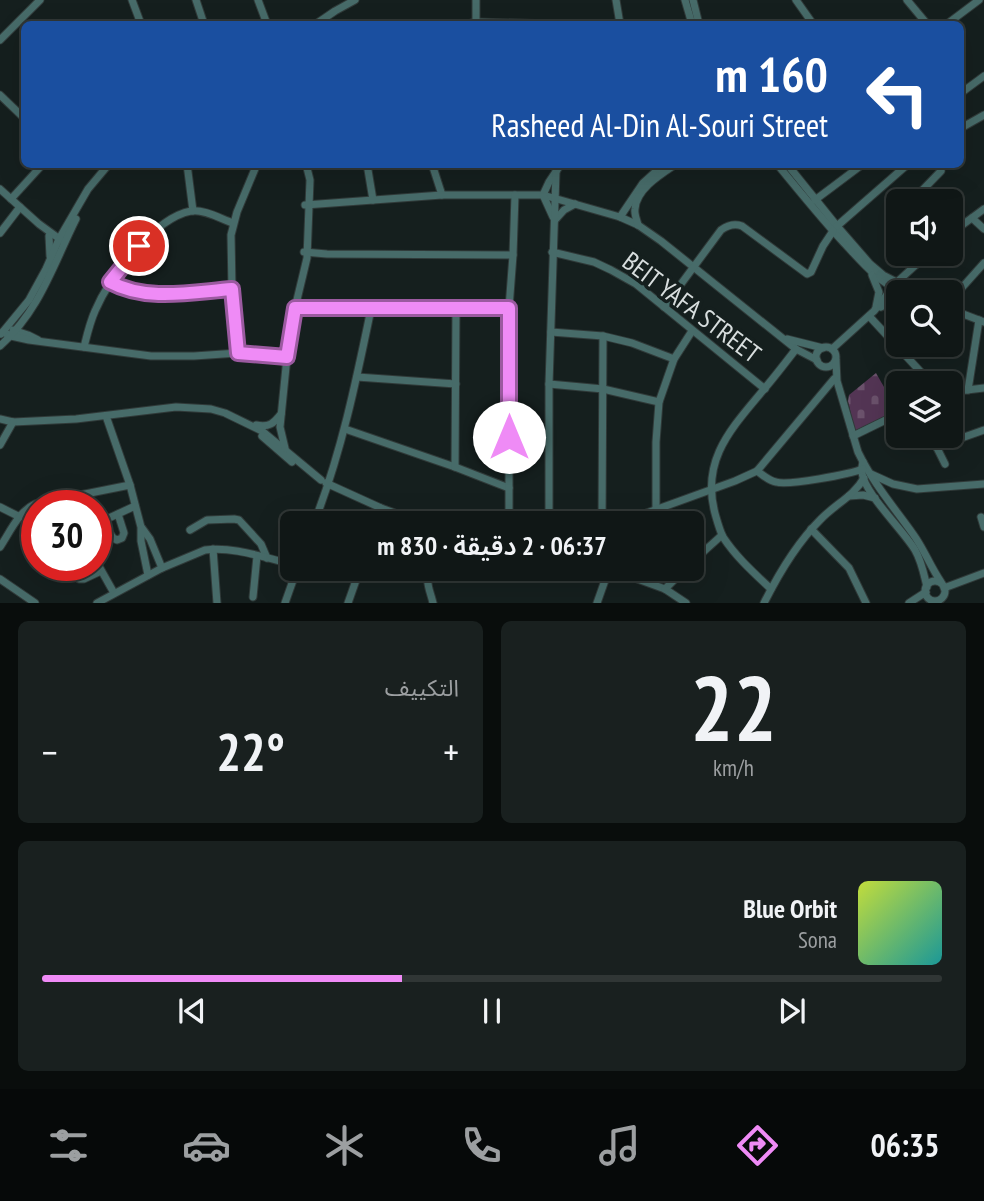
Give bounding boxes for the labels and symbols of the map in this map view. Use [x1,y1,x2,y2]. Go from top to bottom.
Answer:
pin [109,216,169,276]
street label: BEIT YAFA STREET [616,244,768,370]
position arrow [472,400,546,474]
speed limit sign: 30 [21,490,112,581]

